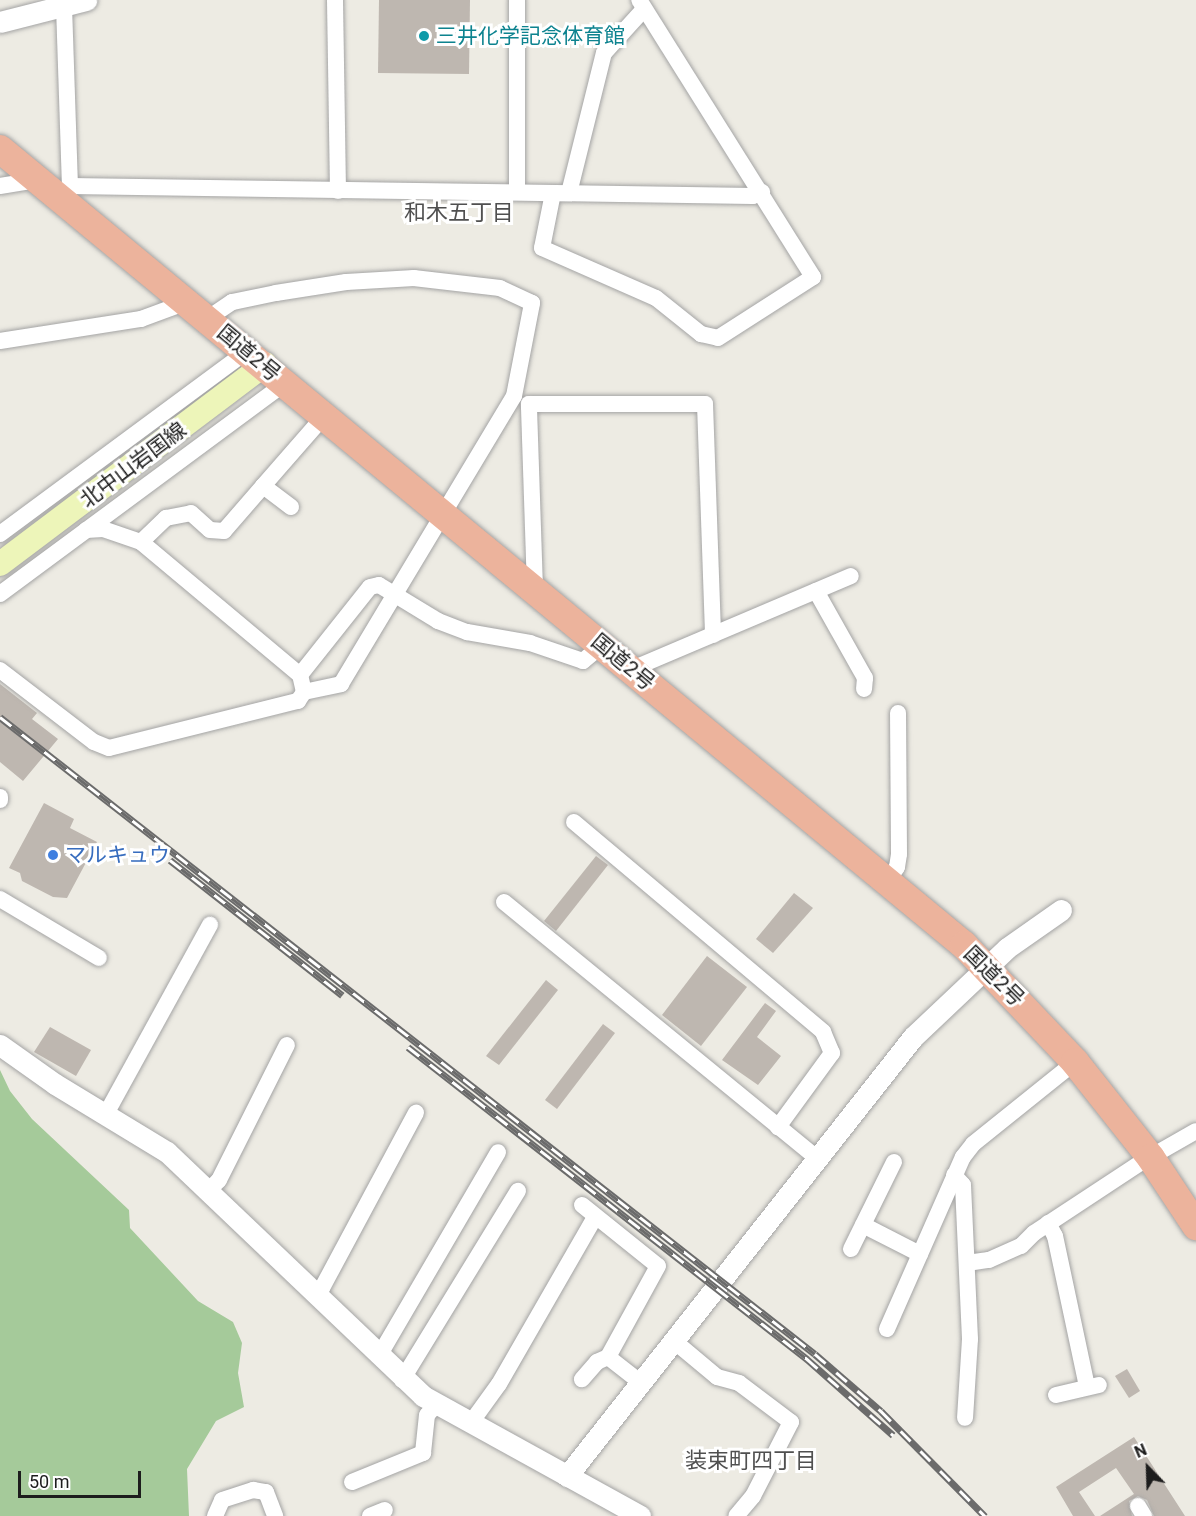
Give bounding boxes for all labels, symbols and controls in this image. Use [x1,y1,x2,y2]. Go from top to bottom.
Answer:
place label: 三井化学記念体育館 [436,23,625,49]
marker: 三井化学記念体育館 [417,29,431,43]
district label: 和木五丁目 [404,200,514,226]
street label: 国道2号 [212,319,286,387]
street label: 北中山岩国線 [75,417,191,513]
street label: 国道2号 [586,628,660,696]
place label: マルキュウ [65,842,170,868]
marker: マルキュウ [46,848,60,862]
street label: 国道2号 [959,941,1029,1011]
north arrow [1118,1438,1178,1498]
text: N [1132,1440,1150,1462]
district label: 装束町四丁目 [685,1448,817,1474]
scale bar [21,1459,144,1497]
text: 50 m [29,1471,69,1492]

